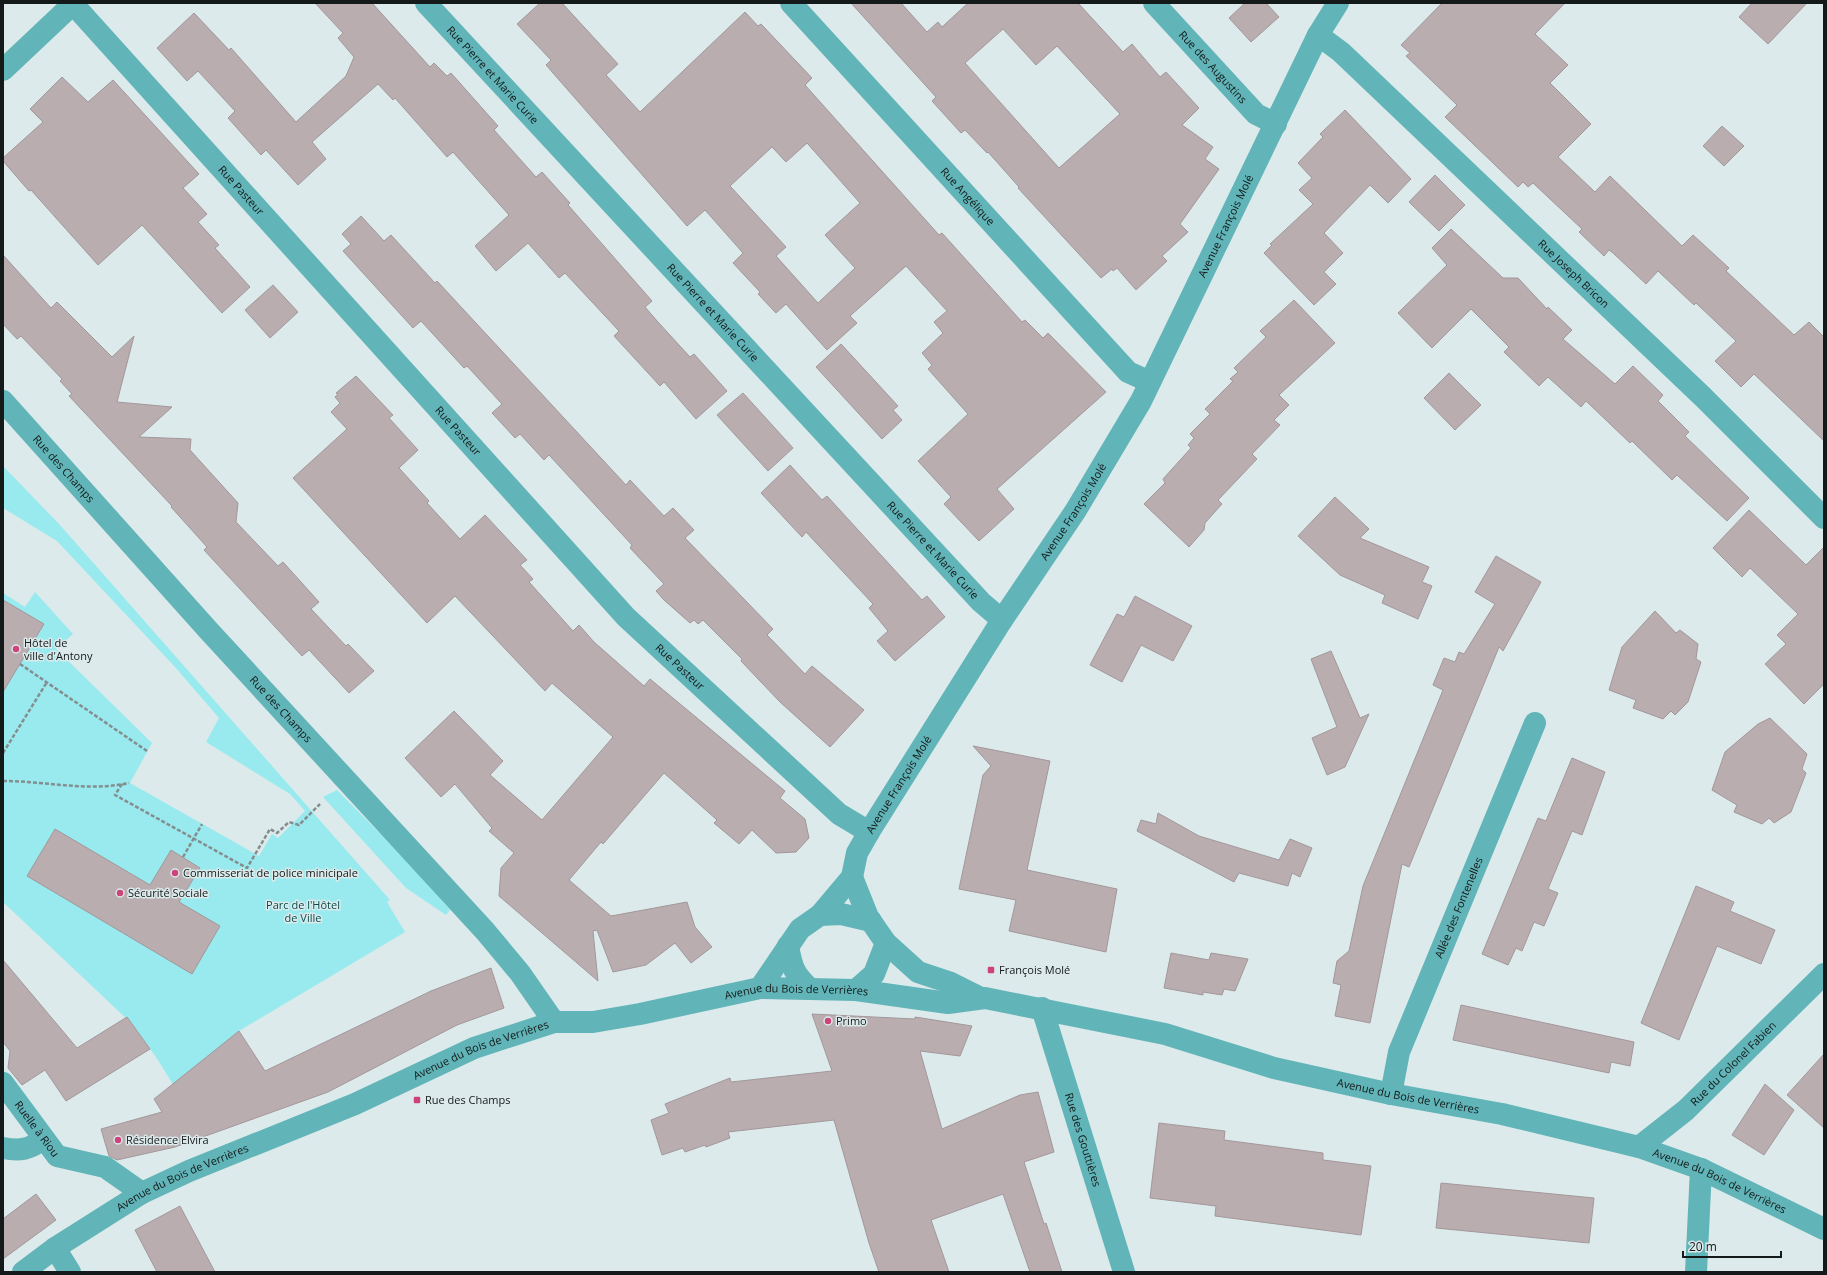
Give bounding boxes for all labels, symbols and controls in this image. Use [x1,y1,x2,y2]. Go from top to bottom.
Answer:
street label: Rue Pierre et Marie Curie [444,22,542,127]
street label: Rue des Augustins [1176,27,1251,106]
street label: Rue Pasteur [215,162,268,218]
street label: Rue Angélique [938,164,998,228]
street label: Avenue François Molé [1194,172,1256,280]
street label: Rue Joseph Bricon [1535,236,1613,311]
street label: Rue Pierre et Marie Curie [664,260,762,365]
street label: Rue Pasteur [432,403,485,459]
street label: Rue des Champs [30,432,98,505]
street label: Avenue François Molé [1036,460,1109,563]
street label: Rue Pierre et Marie Curie [884,498,983,602]
place label: Hôtel de ville d'Antony [24,635,93,663]
street label: Rue Pasteur [652,640,708,693]
marker: Hôtel de ville d'Antony [11,644,21,654]
street label: Rue des Champs [247,672,316,745]
street label: Avenue François Molé [862,733,935,836]
street label: Allée des Fontenelles [1431,855,1486,960]
place label: Commisseriat de police minicipale [183,865,358,880]
marker: Commisseriat de police minicipale [170,868,180,878]
place label: Sécurité Sociale [128,885,208,900]
marker: Sécurité Sociale [115,888,125,898]
park label: Parc de l'Hôtel de Ville [266,897,340,925]
place label: François Molé [999,962,1070,977]
marker: François Molé [986,965,996,975]
street label: Avenue du Bois de Verrières [723,980,869,1003]
place label: Primo [836,1013,867,1028]
street label: Avenue du Bois de Verrières [410,1016,550,1083]
marker: Primo [823,1016,833,1026]
street label: Rue du Colonel Fabien [1687,1018,1779,1109]
street label: Avenue du Bois de Verrières [1336,1074,1481,1117]
street label: Rue des Gouttières [1062,1091,1105,1189]
place label: Rue des Champs [425,1092,511,1107]
marker: Rue des Champs [412,1095,422,1105]
street label: Ruelle à Riou [12,1097,63,1160]
place label: Résidence Elvira [126,1132,209,1147]
marker: Résidence Elvira [113,1135,123,1145]
street label: Avenue du Bois de Verrières [113,1140,250,1215]
street label: Avenue du Bois de Verrières [1651,1145,1789,1217]
scale bar [1683,1233,1781,1259]
text: 20 m [1689,1238,1717,1255]

